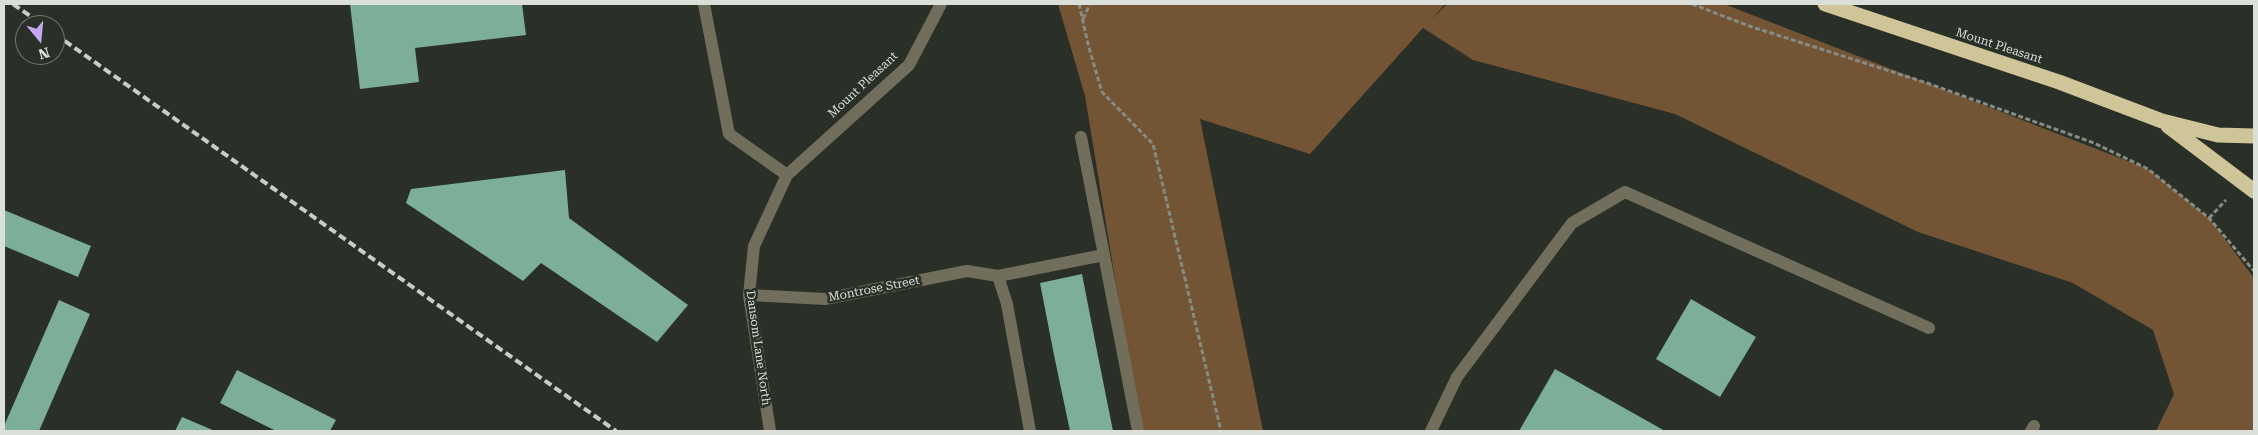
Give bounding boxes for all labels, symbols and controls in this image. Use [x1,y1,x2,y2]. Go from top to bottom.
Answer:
north arrow [15,15,65,65]
street label: Mount Pleasant [1954,25,2044,67]
text: N [37,44,52,63]
street label: Mount Pleasant [825,49,901,121]
street label: Montrose Street [827,273,921,305]
street label: Dansom Lane North [743,290,773,406]

